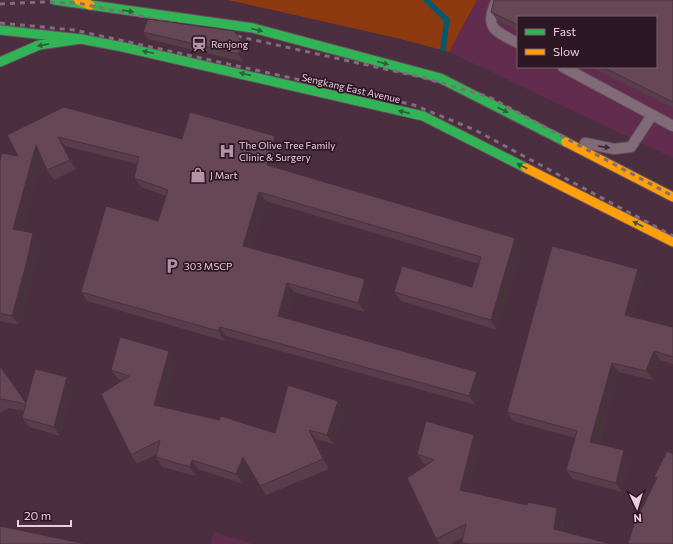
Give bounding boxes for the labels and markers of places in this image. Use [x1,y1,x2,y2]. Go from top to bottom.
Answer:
station icon: Renjong [190,35,208,53]
place label: Renjong [211,38,249,50]
place label: The Olive Tree Family Clinic & Surgery [239,139,335,163]
hospital icon: The Olive Tree Family Clinic & Surgery [218,142,236,160]
shop icon: J Mart [189,166,207,184]
place label: J Mart [210,169,238,181]
parking icon: 303 MSCP [163,257,181,275]
place label: 303 MSCP [184,260,232,272]

